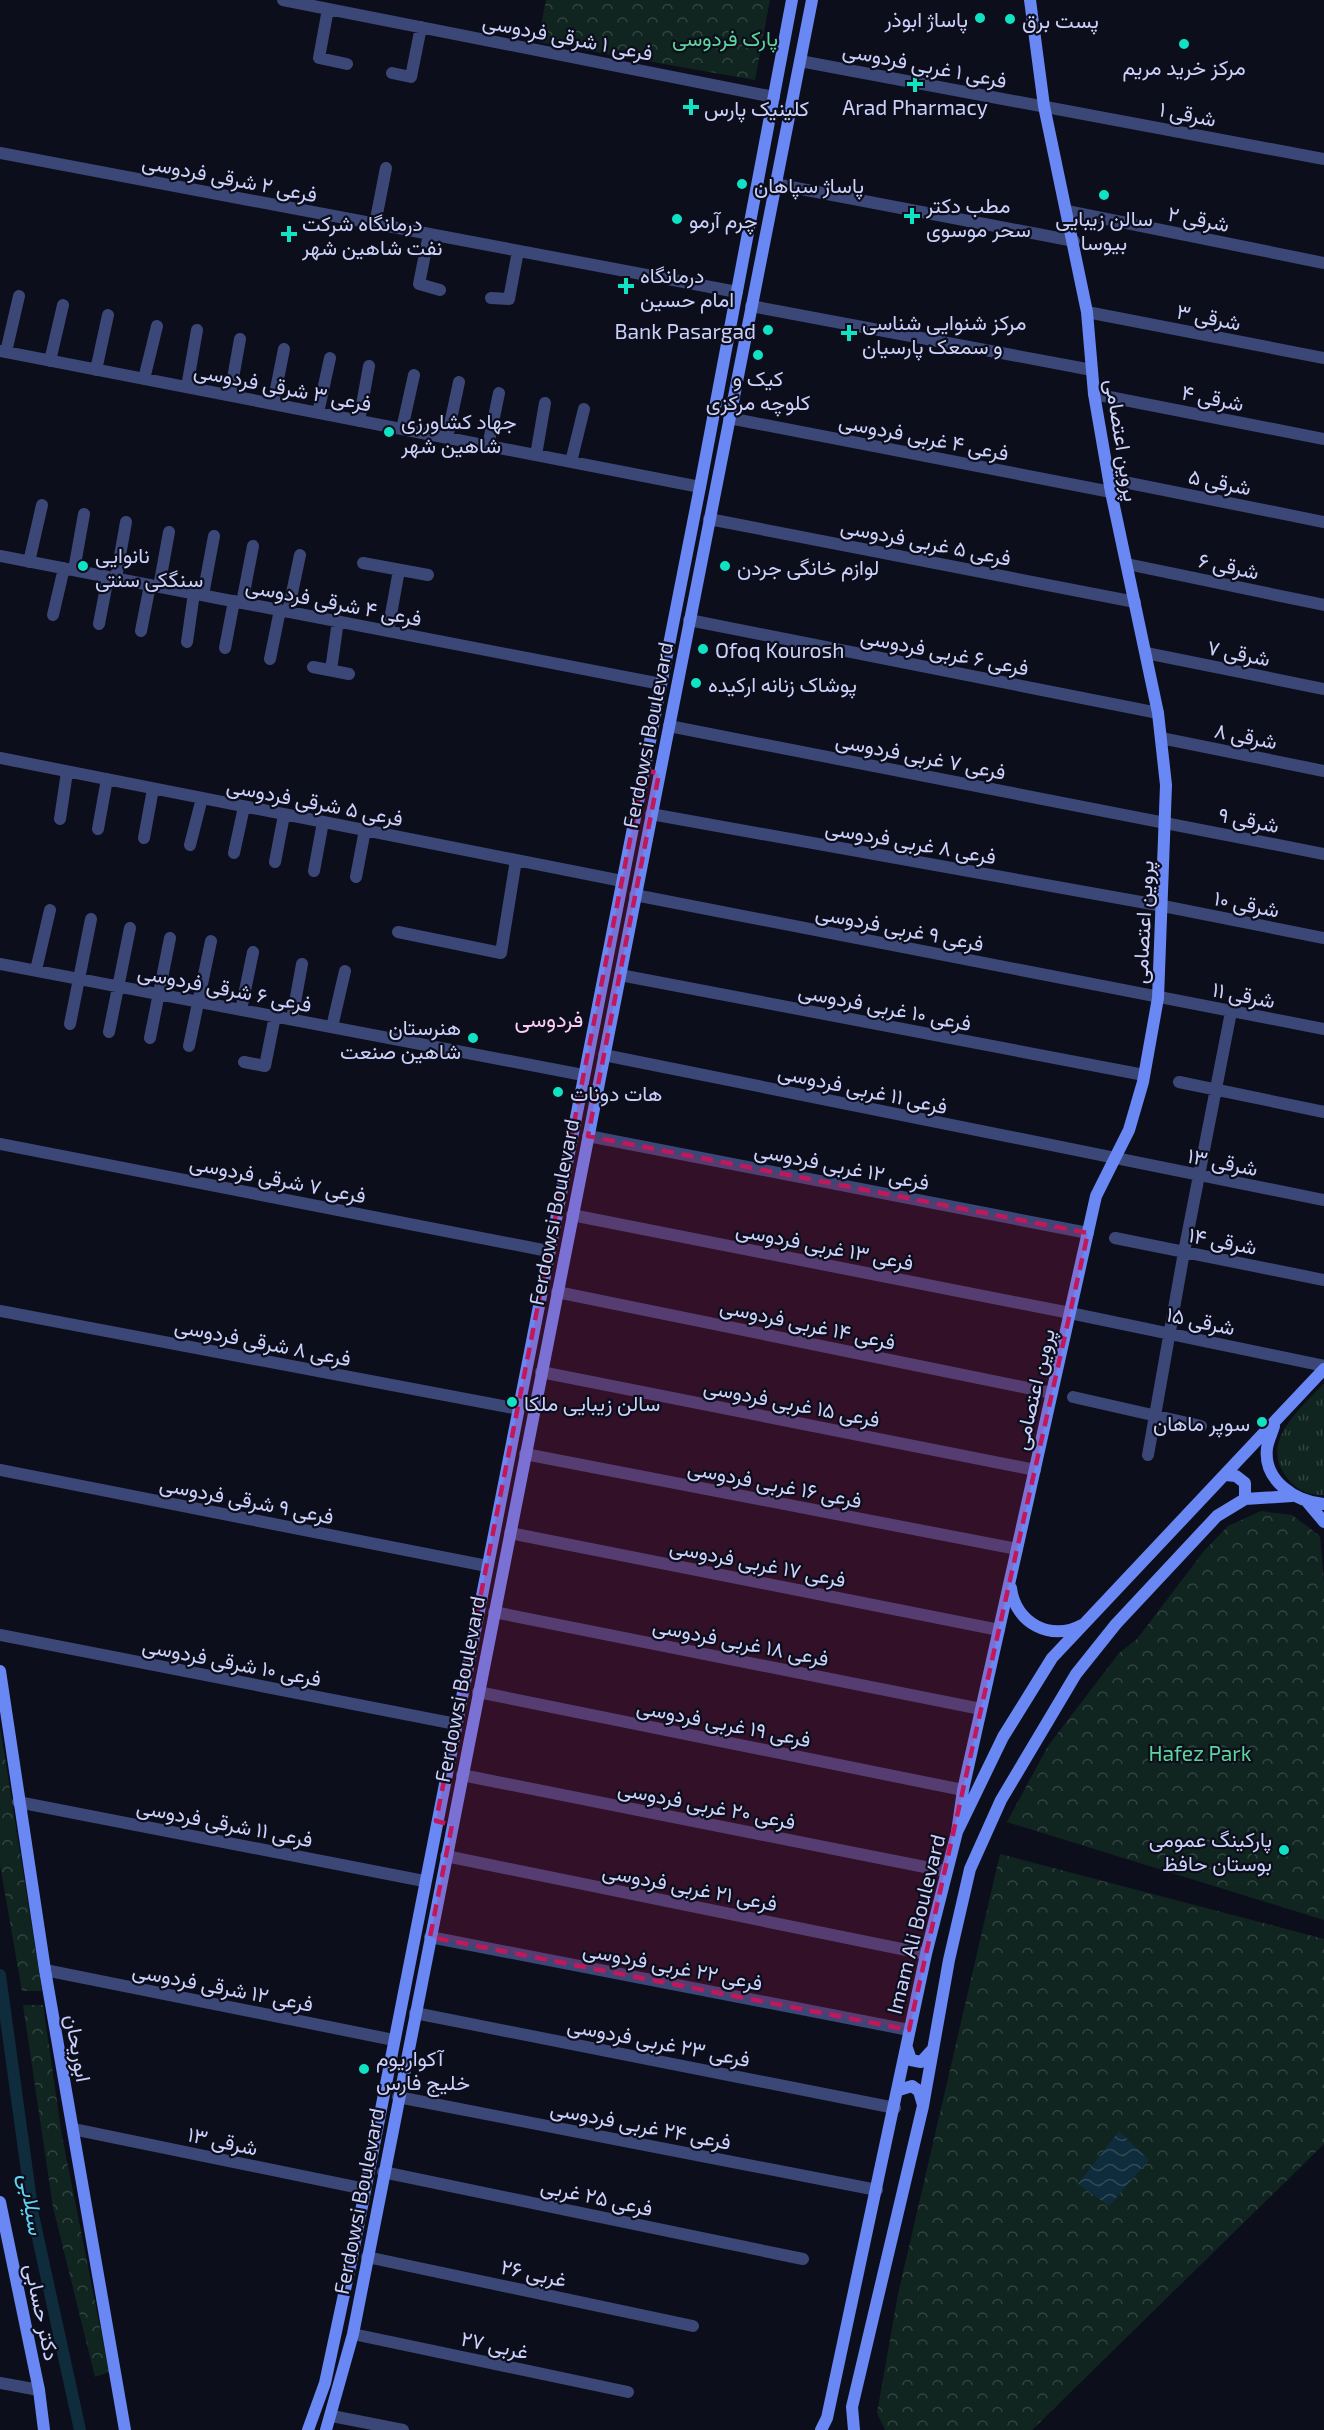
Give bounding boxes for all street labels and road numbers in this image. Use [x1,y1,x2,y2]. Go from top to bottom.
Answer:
street label: فرعی ۱ شرقی فردوسی [480,7,655,67]
street label: فرعی ۱ غربی فردوسی [840,36,1009,94]
street label: ۱ شرقی [1157,95,1218,133]
street label: فرعی ۲ شرقی فردوسی [140,148,320,208]
street label: ۲ شرقی [1166,200,1232,238]
street label: ۳ شرقی [1174,298,1243,336]
street label: فرعی ۳ شرقی فردوسی [192,356,374,417]
street label: پروین اعتصامی [1098,377,1145,503]
street label: ۴ شرقی [1179,379,1246,417]
street label: فرعی ۴ غربی فردوسی [836,407,1011,467]
street label: ۵ شرقی [1186,463,1254,501]
street label: فرعی ۵ غربی فردوسی [838,512,1013,572]
street label: ۶ شرقی [1196,546,1262,586]
street label: فرعی ۴ شرقی فردوسی [243,572,424,632]
street label: فرعی ۶ غربی فردوسی [858,622,1031,682]
street label: ۷ شرقی [1205,634,1273,672]
street label: Ferdowsi Boulevard [617,640,677,830]
street label: ۸ شرقی [1212,717,1280,755]
street label: فرعی ۷ غربی فردوسی [833,726,1008,786]
street label: فرعی ۵ شرقی فردوسی [224,772,405,832]
street label: شرقی ۹ [1216,801,1281,839]
street label: فرعی ۸ غربی فردوسی [823,814,998,870]
street label: پروین اعتصامی [1126,860,1161,985]
street label: شرقی ۱۰ [1212,884,1282,924]
street label: فرعی ۹ غربی فردوسی [813,898,986,958]
street label: فرعی ۶ شرقی فردوسی [135,958,314,1018]
street label: ۱۱ شرقی [1210,976,1277,1014]
street label: فرعی ۱۰ غربی فردوسی [796,977,974,1037]
street label: فرعی ۱۱ غربی فردوسی [775,1058,950,1120]
street label: Ferdowsi Boulevard [523,1117,583,1307]
street label: فرعی ۱۲ غربی فردوسی [752,1136,932,1196]
street label: ۱۳ شرقی [1185,1142,1260,1182]
street label: فرعی ۷ شرقی فردوسی [187,1149,368,1209]
street label: فرعی ۱۳ غربی فردوسی [734,1216,916,1276]
street label: ۱۴ شرقی [1186,1221,1259,1261]
street label: فرعی ۱۴ غربی فردوسی [718,1292,898,1356]
street label: ۱۵ شرقی [1164,1301,1238,1341]
street label: فرعی ۸ شرقی فردوسی [172,1312,353,1372]
street label: پروین اعتصامی [1007,1326,1062,1453]
street label: فرعی ۱۵ غربی فردوسی [701,1373,882,1433]
street label: فرعی ۱۶ غربی فردوسی [685,1454,864,1514]
street label: فرعی ۹ شرقی فردوسی [157,1470,336,1530]
street label: فرعی ۱۷ غربی فردوسی [667,1533,848,1593]
street label: Ferdowsi Boulevard [429,1594,489,1784]
street label: فرعی ۱۸ غربی فردوسی [650,1612,831,1672]
street label: فرعی ۱۰ شرقی فردوسی [140,1631,324,1693]
street label: فرعی ۱۹ غربی فردوسی [634,1693,813,1753]
street label: فرعی ۲۰ غربی فردوسی [616,1775,798,1835]
street label: فرعی ۱۱ شرقی فردوسی [134,1793,315,1853]
street label: Imam Ali Boulevard [881,1832,949,2016]
street label: فرعی ۲۱ غربی فردوسی [600,1857,780,1917]
street label: فرعی ۲۲ غربی فردوسی [581,1935,765,1997]
street label: فرعی ۱۲ شرقی فردوسی [130,1956,316,2018]
street label: فرعی ۲۳ غربی فردوسی [565,2011,752,2073]
street label: ابوریحان [59,2012,97,2084]
street label: فرعی ۲۴ غربی فردوسی [548,2094,734,2156]
street label: Ferdowsi Boulevard [328,2106,388,2296]
street label: ۱۳ شرقی [185,2120,260,2162]
street label: فرعی ۲۵ غربی [538,2172,655,2222]
street label: ۲۶ غربی [499,2253,569,2293]
street label: دکتر حسابی [19,2261,65,2363]
street label: ۲۷ غربی [459,2325,531,2365]

